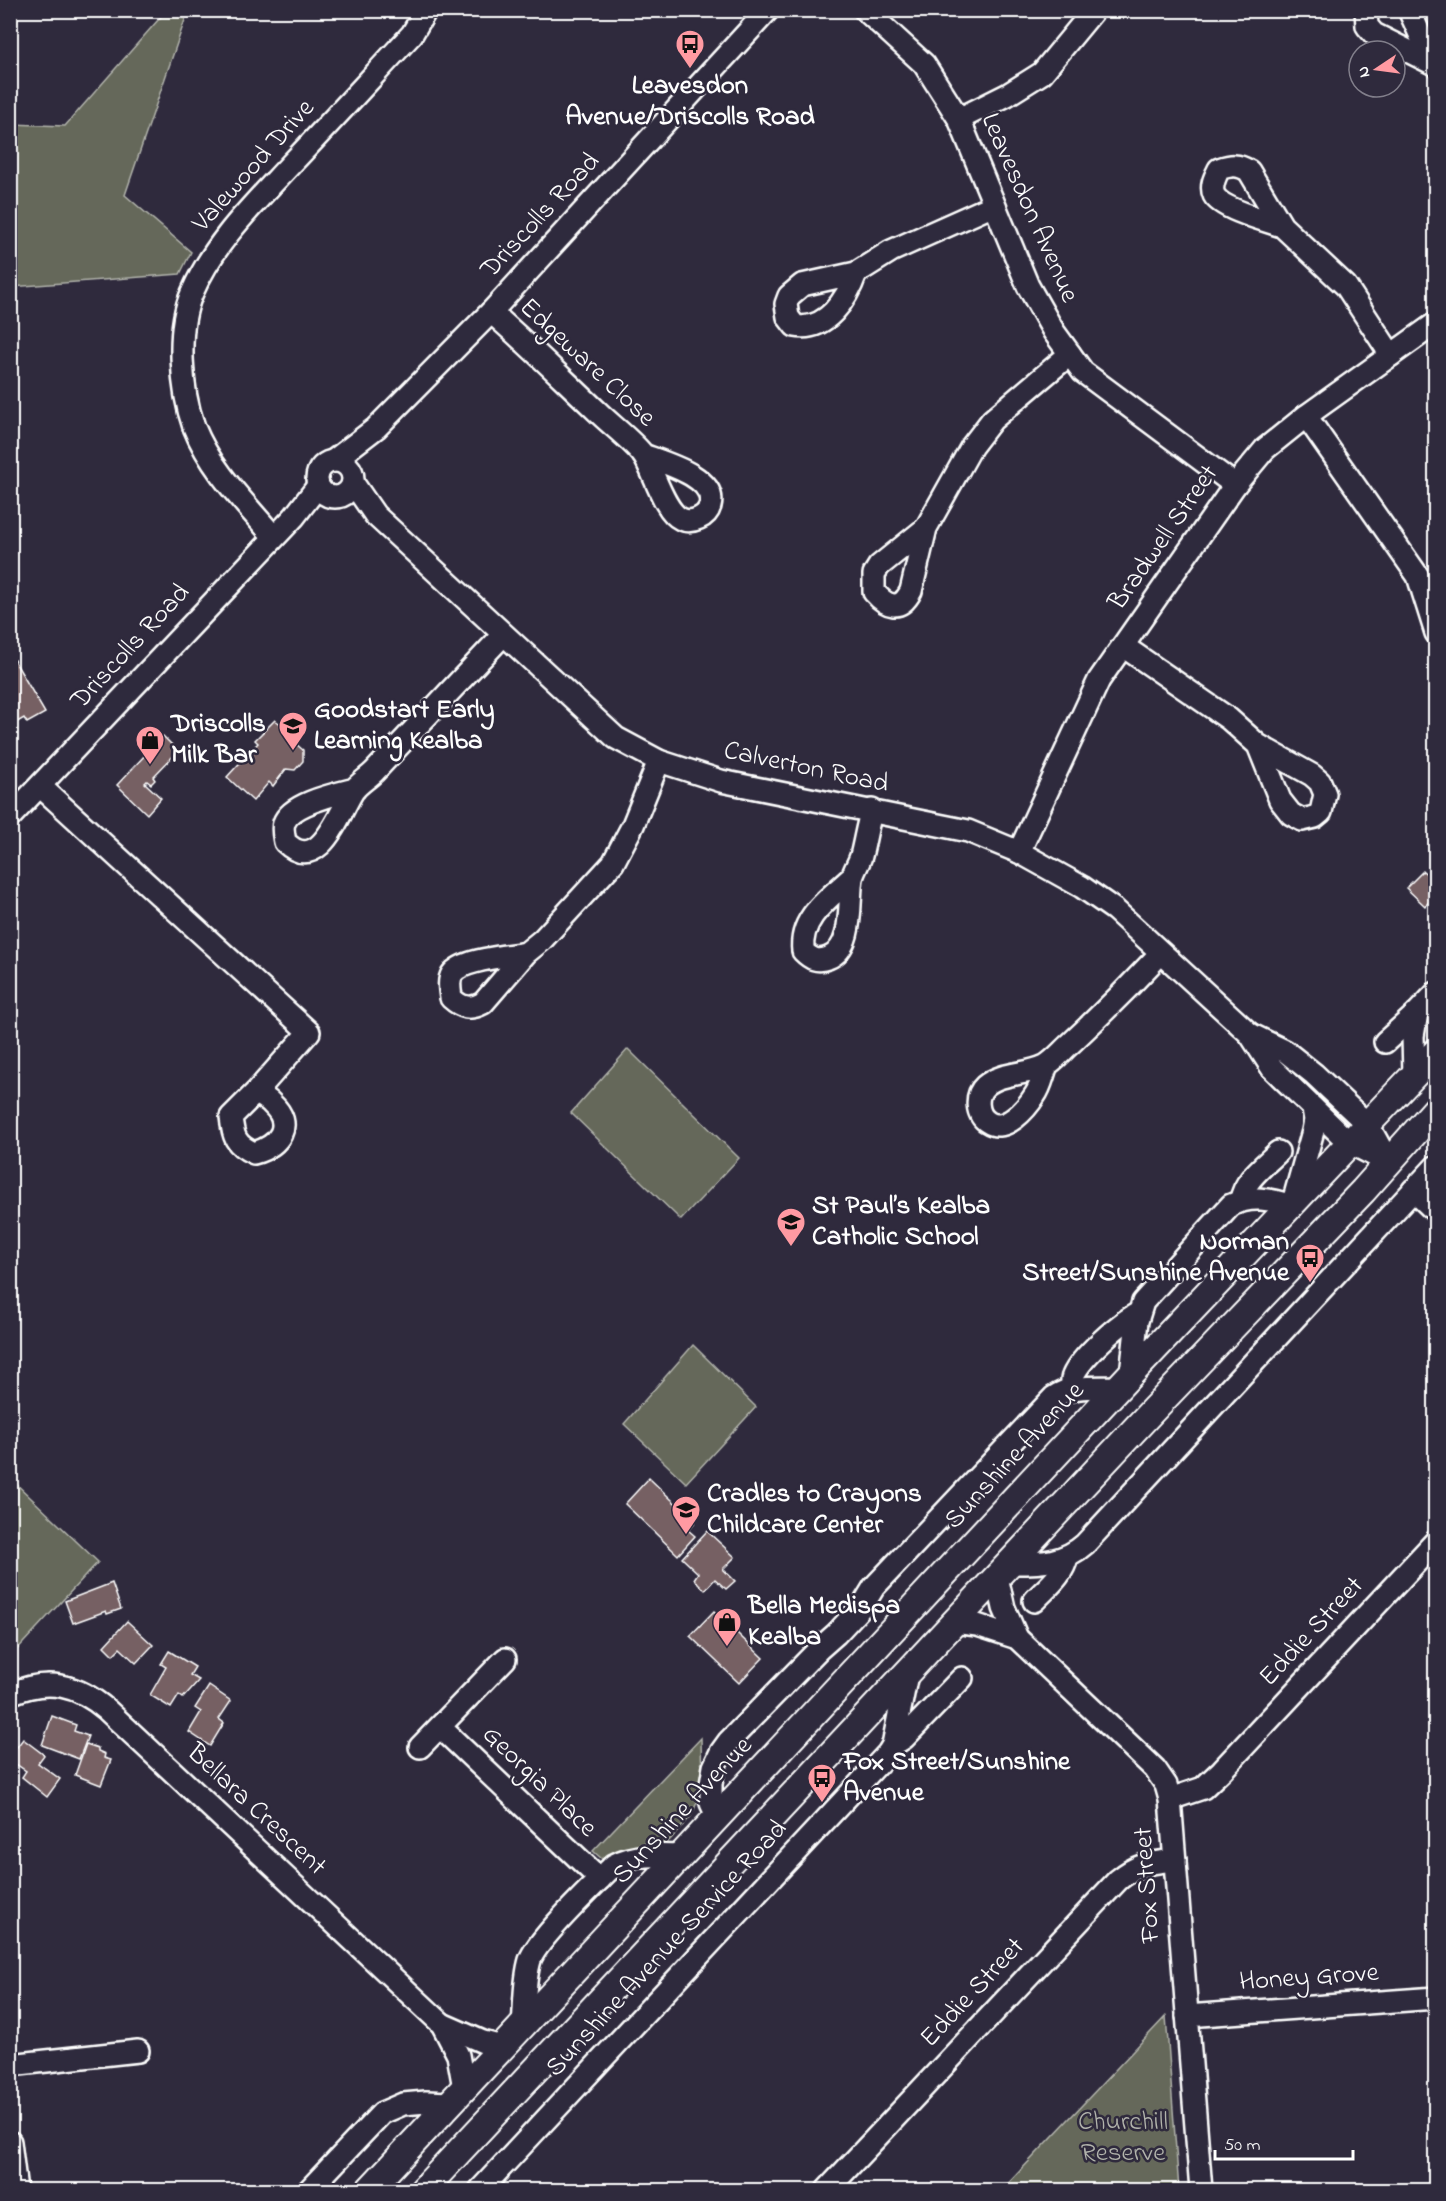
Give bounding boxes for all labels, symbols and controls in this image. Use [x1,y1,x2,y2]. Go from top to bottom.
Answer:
bus stop icon: Leavesdon Avenue/Driscolls Road [674,28,706,70]
north arrow [1347,39,1407,99]
text: N [1351,64,1377,80]
place label: Leavesdon Avenue/Driscolls Road [565,67,816,137]
street label: Valewood Drive [183,90,325,242]
street label: Leavesdon Avenue [970,107,1089,310]
street label: Driscolls Road [471,144,610,289]
street label: Edgeware Close [510,289,665,437]
street label: Bradwell Street [1099,457,1229,620]
street label: Driscolls Road [61,575,200,720]
place label: Goodstart Early Learning Kealba [314,691,495,762]
place label: Driscolls Milk Bar [169,705,266,775]
school or university icon: Goodstart Early Learning Kealba [277,710,309,752]
shop icon: Driscolls Milk Bar [134,724,166,766]
street label: Calverton Road [720,732,892,804]
place label: St Paul’s Kealba Catholic School [812,1187,990,1257]
school or university icon: St Paul’s Kealba Catholic School [775,1206,807,1248]
place label: Norman Street/Sunshine Avenue [1022,1223,1290,1293]
bus stop icon: Norman Street/Sunshine Avenue [1294,1242,1326,1284]
street label: Sunshine Avenue [936,1372,1095,1539]
place label: Cradles to Crayons Childcare Center [707,1475,922,1545]
school or university icon: Cradles to Crayons Childcare Center [670,1494,702,1536]
street label: Eddie Street [1251,1568,1373,1696]
place label: Bella Medispa Kealba [746,1587,900,1657]
shop icon: Bella Medispa Kealba [711,1606,743,1648]
street label: Georgia Place [473,1717,606,1848]
street label: Sunshine Avenue [604,1727,763,1894]
street label: Bellara Crescent [176,1734,335,1885]
place label: Fox Street/Sunshine Avenue [841,1743,1071,1813]
bus stop icon: Fox Street/Sunshine Avenue [806,1762,838,1804]
street label: Sunshine Avenue Service Road [537,1811,797,2087]
street label: Fox Street [1125,1826,1172,1945]
street label: Eddie Street [912,1929,1034,2057]
street label: Honey Grove [1238,1954,1381,2002]
park label: Churchill Reserve [1078,2103,1168,2173]
scale bar [1215,2123,1353,2161]
text: 50 m [1224,2133,1261,2159]

